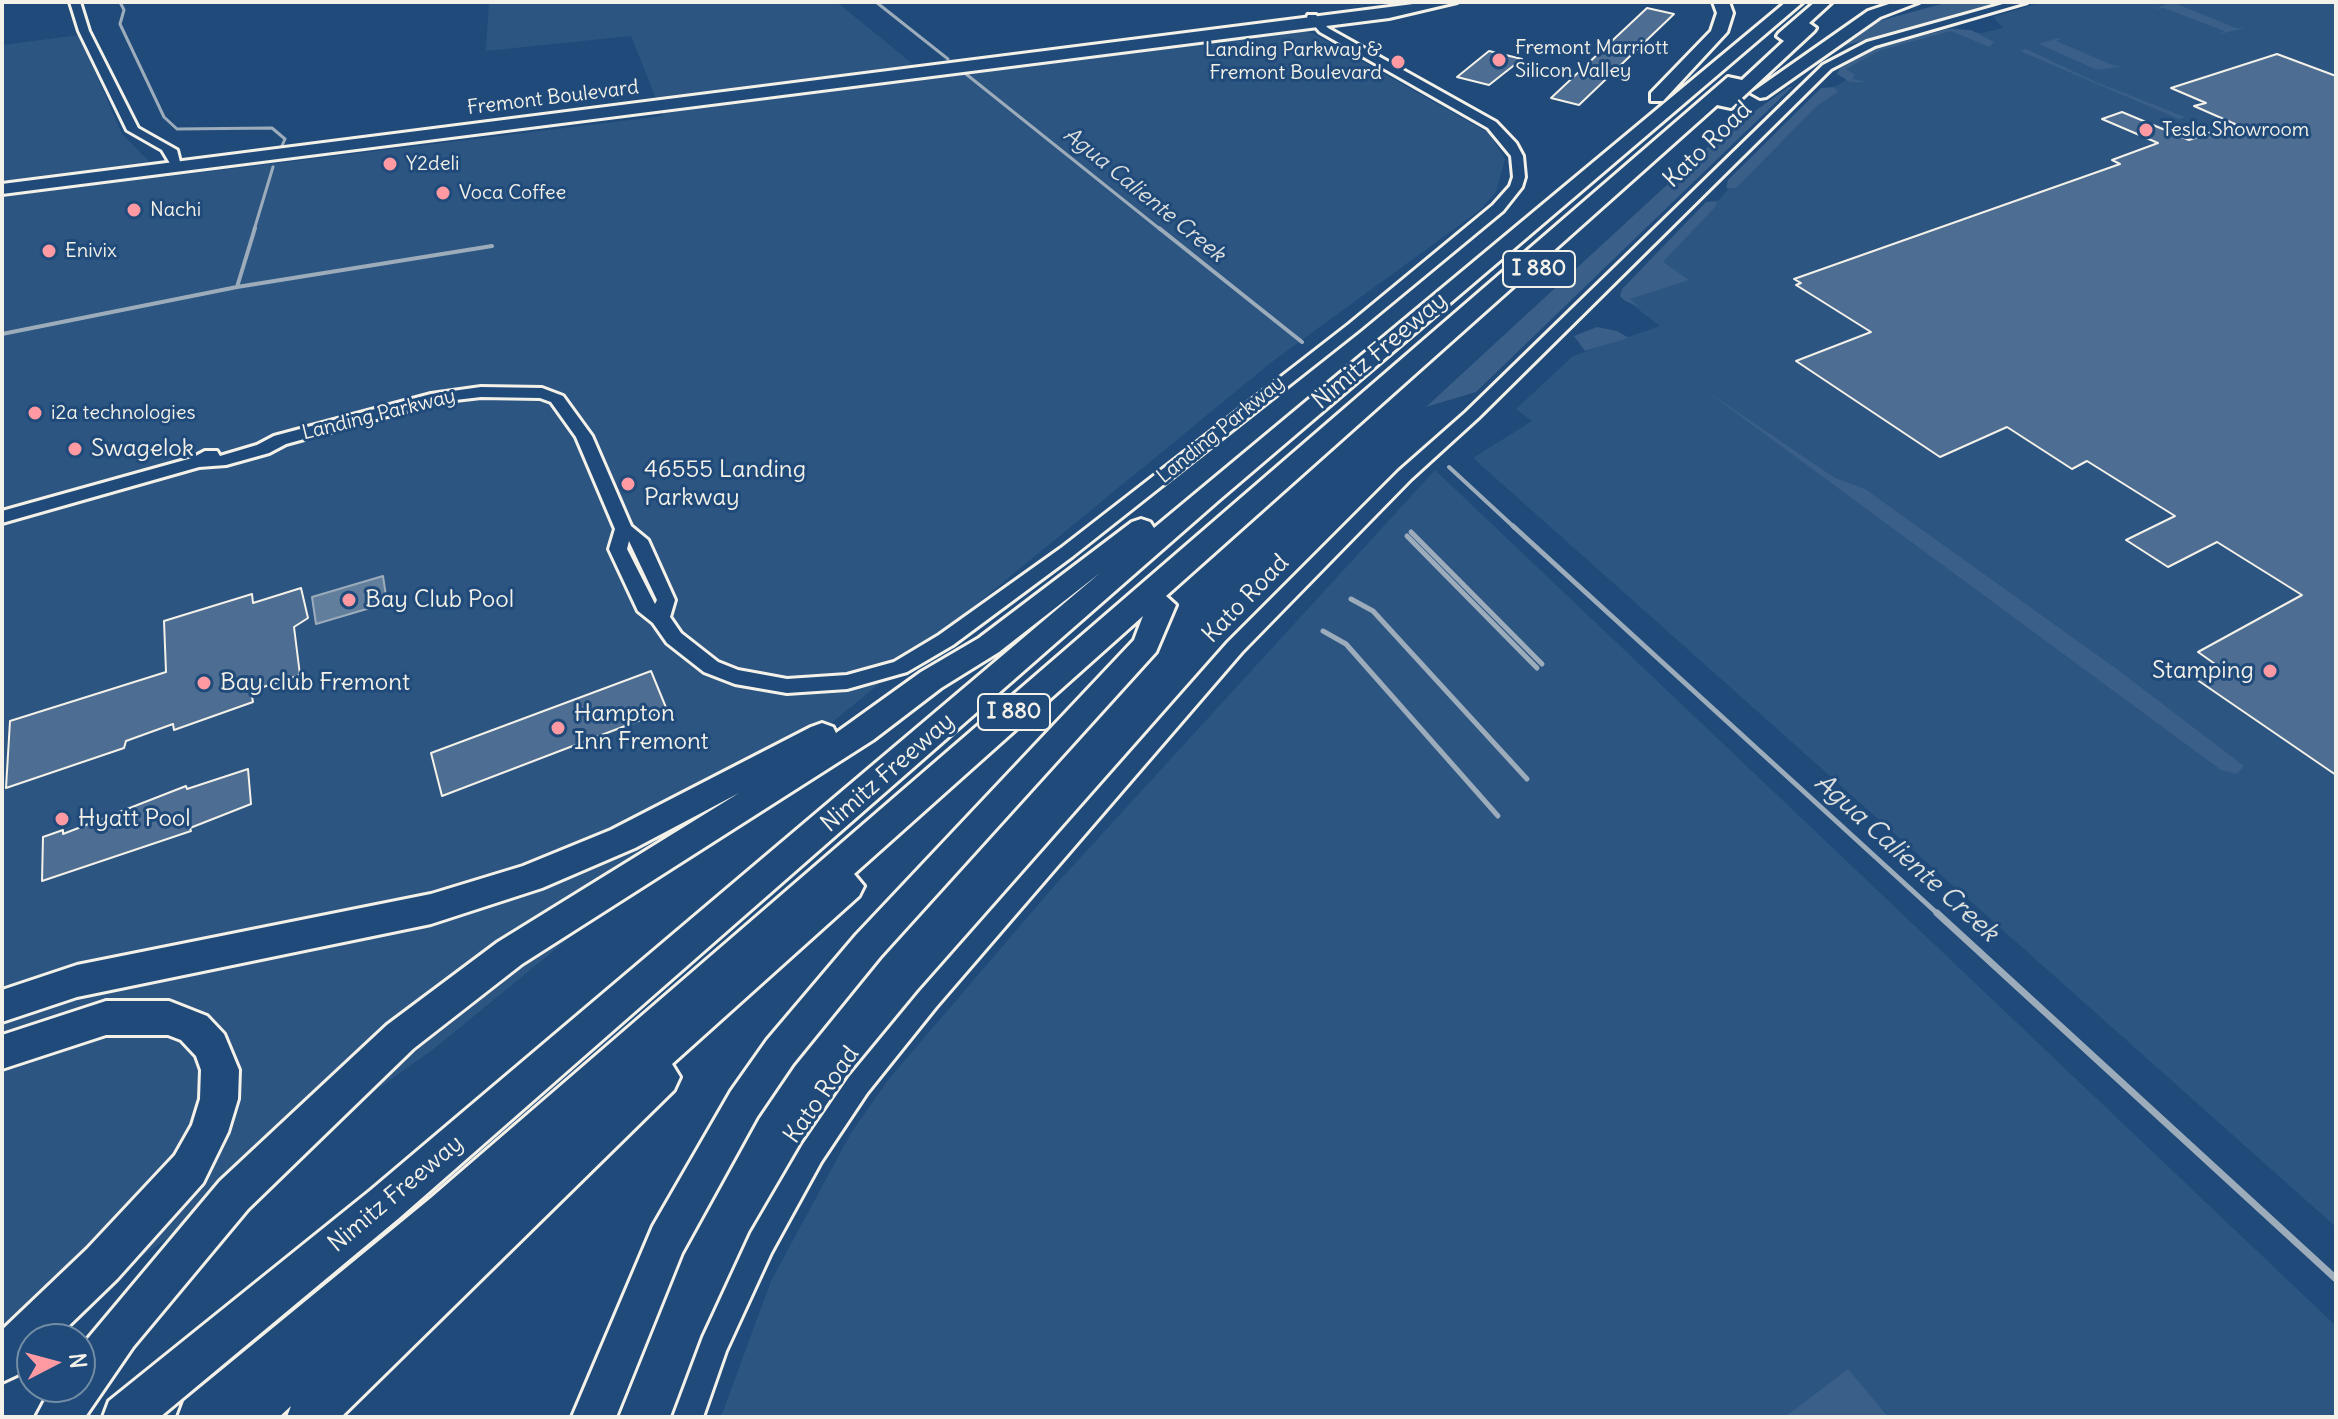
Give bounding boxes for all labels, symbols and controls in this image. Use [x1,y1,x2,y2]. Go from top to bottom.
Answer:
place label: Fremont Marriott Silicon Valley [1515,36,1668,83]
place label: Landing Parkway & Fremont Boulevard [1205,38,1382,85]
marker: Fremont Marriott Silicon Valley [1490,51,1508,69]
marker: Landing Parkway & Fremont Boulevard [1389,53,1407,71]
street label: Fremont Boulevard [466,76,640,120]
street label: Kato Road [1658,96,1758,194]
place label: Tesla Showroom [2162,118,2309,142]
marker: Tesla Showroom [2137,121,2155,139]
water label: Agua Caliente Creek [1058,122,1230,268]
place label: Y2deli [406,152,459,176]
marker: Y2deli [381,155,399,173]
place label: Voca Coffee [459,181,566,205]
marker: Voca Coffee [434,184,452,202]
place label: Nachi [150,198,201,222]
marker: Nachi [125,201,143,219]
place label: Enivix [65,239,117,263]
marker: Enivix [40,242,58,260]
road number: I 880 [1503,251,1575,287]
street label: Nimitz Freeway [1307,286,1453,416]
street label: Landing Parkway [1152,371,1290,489]
street label: Landing Parkway [300,384,458,446]
place label: i2a technologies [51,401,196,425]
marker: i2a technologies [26,404,44,422]
place label: Swagelok [91,435,194,463]
marker: Swagelok [66,440,84,458]
place label: 46555 Landing Parkway [644,456,806,512]
marker: 46555 Landing Parkway [619,475,637,493]
street label: Kato Road [1197,549,1295,649]
place label: Bay Club Pool [365,586,514,614]
marker: Bay Club Pool [340,591,358,609]
place label: Stamping [2152,657,2254,685]
marker: Stamping [2261,662,2279,680]
place label: Bay club Fremont [220,669,410,697]
marker: Bay club Fremont [195,674,213,692]
road number: I 880 [978,694,1050,730]
place label: Hampton Inn Fremont [574,700,709,756]
street label: Nimitz Freeway [815,707,961,839]
marker: Hampton Inn Fremont [549,719,567,737]
water label: Agua Caliente Creek [1808,767,2004,949]
place label: Hyatt Pool [78,805,191,833]
marker: Hyatt Pool [53,810,71,828]
street label: Kato Road [778,1041,866,1149]
street label: Nimitz Freeway [323,1129,469,1259]
north arrow [16,1323,96,1403]
text: N [63,1352,93,1370]

